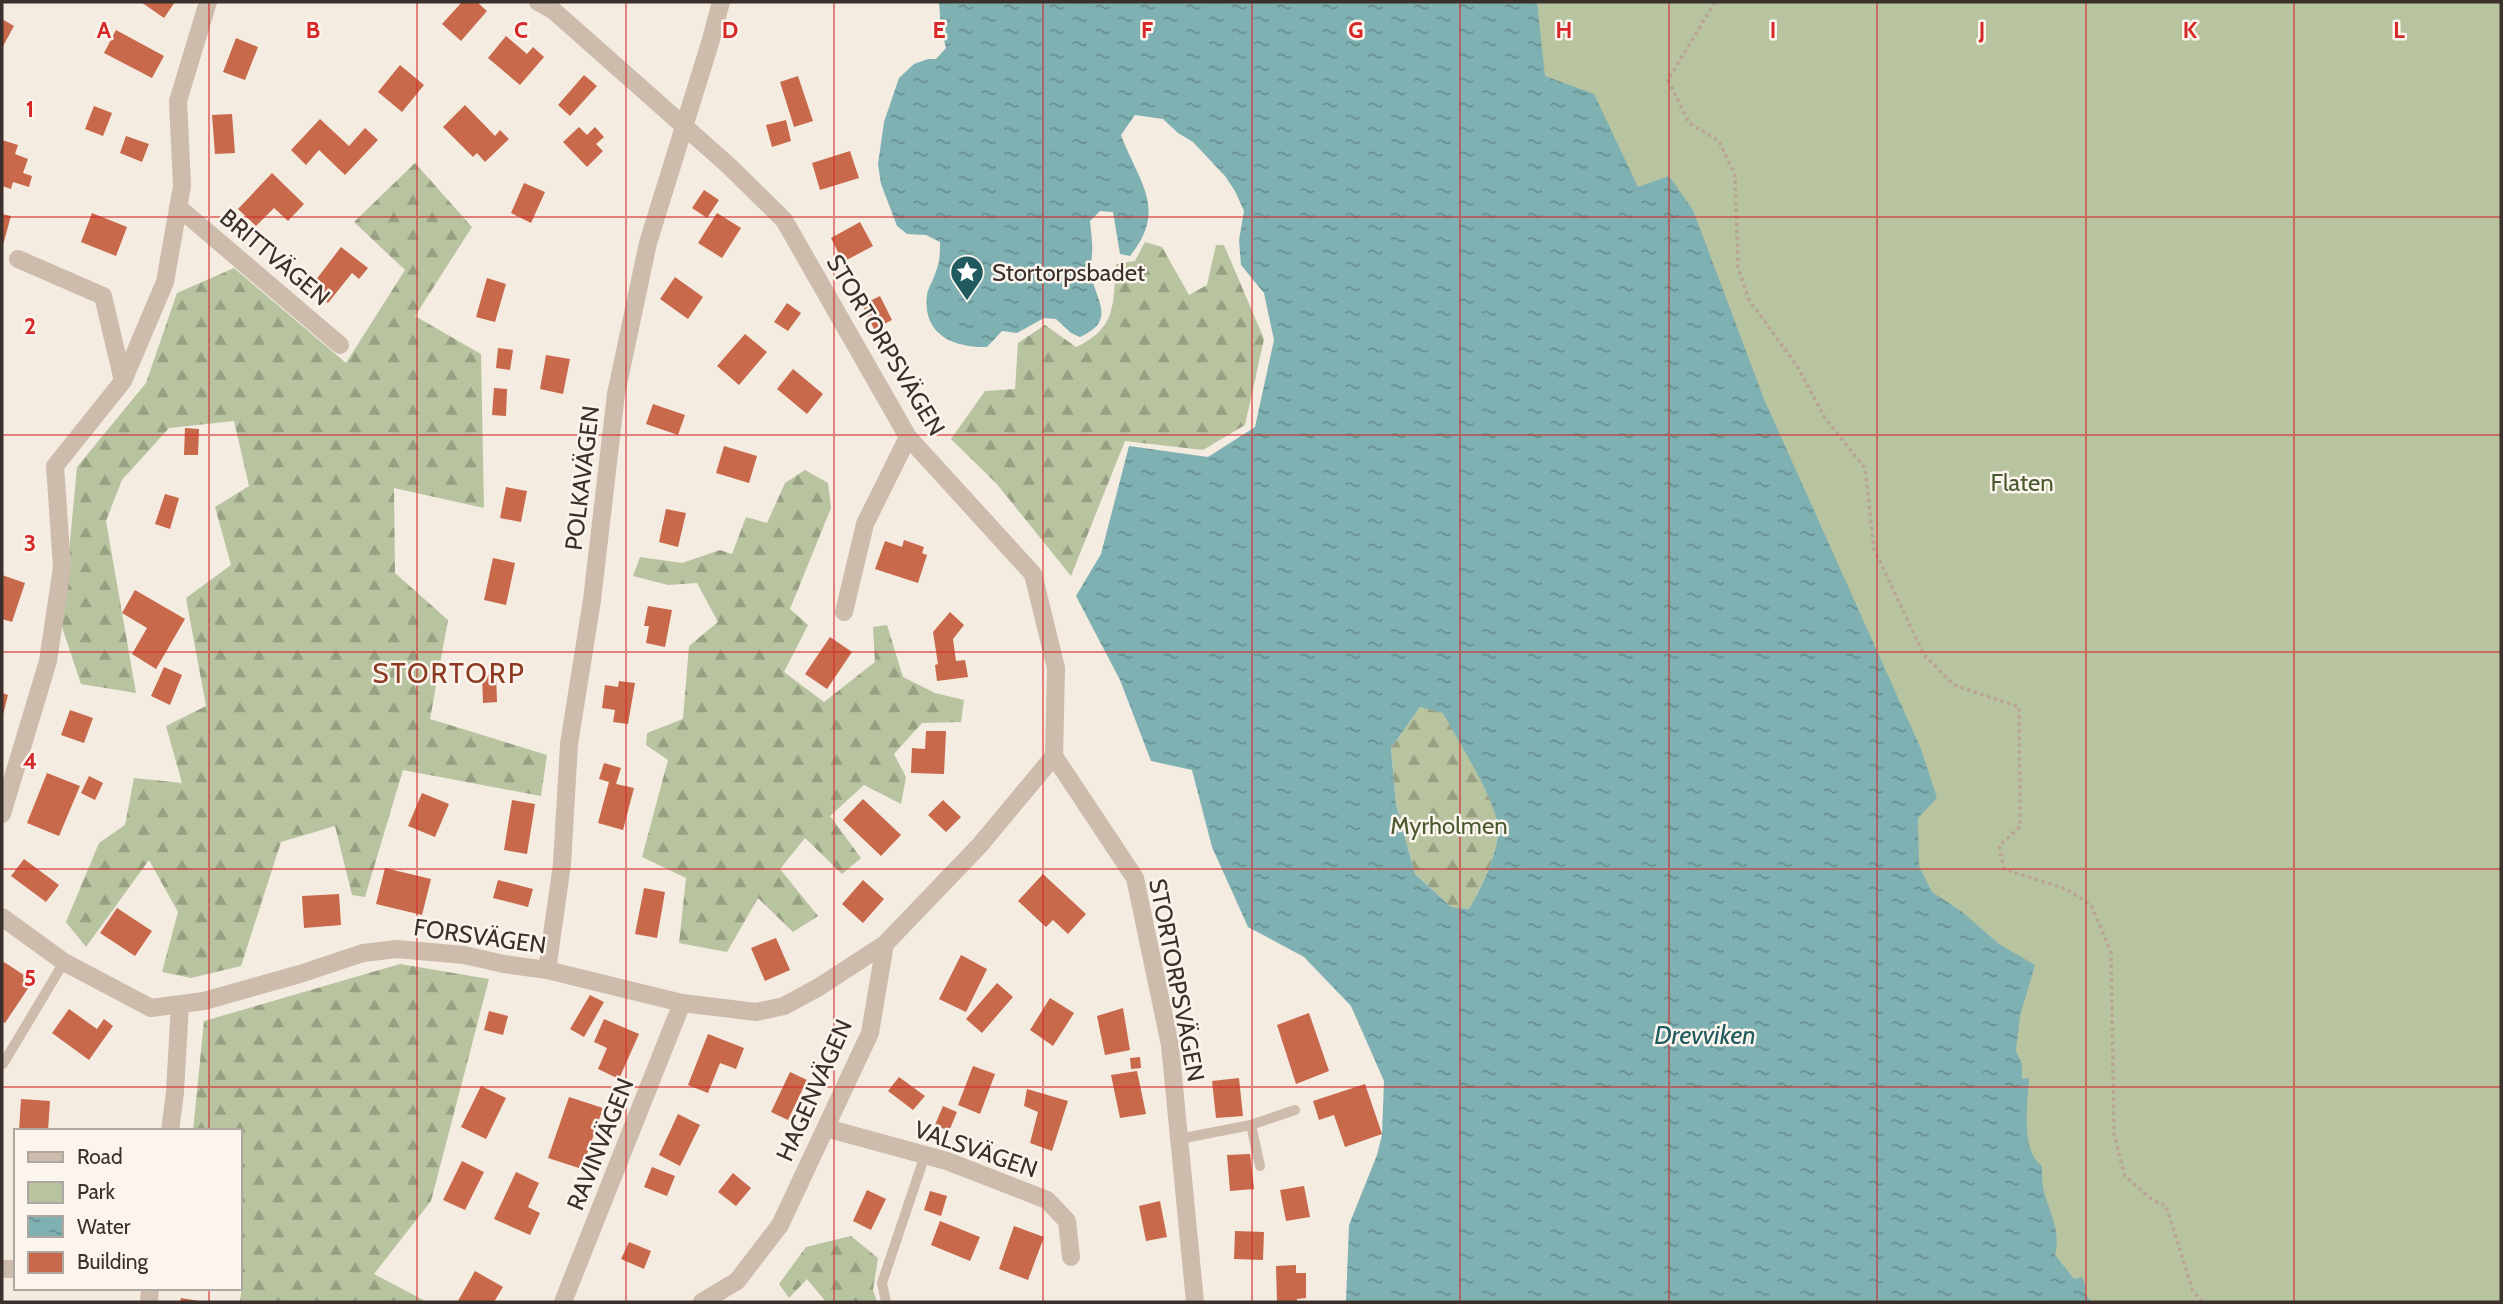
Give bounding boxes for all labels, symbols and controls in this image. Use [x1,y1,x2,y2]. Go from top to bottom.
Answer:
text: A [97,16,112,44]
text: B [306,16,320,44]
text: C [514,16,528,44]
text: D [722,16,738,44]
text: E [932,16,946,44]
text: F [1141,16,1153,44]
text: G [1348,16,1364,44]
text: H [1556,16,1572,44]
text: I [1770,16,1776,44]
text: J [1978,16,1985,44]
text: K [2183,16,2198,44]
text: L [2393,16,2405,44]
text: 1 [26,95,34,123]
street label: BRITTVÄGEN [214,203,336,311]
street label: STORTORPSVÄGEN [820,249,952,441]
place icon: Stortorpsbadet [948,253,986,302]
place label: Stortorpsbadet [992,258,1145,287]
text: 2 [24,312,36,340]
street label: POLKAVÄGEN [559,404,605,552]
park label: Flaten [1990,468,2054,497]
text: 3 [24,529,36,557]
district label: STORTORP [372,656,526,690]
text: 4 [23,747,37,775]
park label: Myrholmen [1390,811,1508,840]
street label: STORTORPSVÄGEN [1143,876,1211,1084]
street label: FORSVÄGEN [412,912,548,960]
text: 5 [24,964,36,992]
street label: HAGENVÄGEN [770,1015,858,1165]
water label: Drevviken [1654,1019,1756,1051]
street label: RAVINVÄGEN [560,1074,640,1214]
street label: VALSVÄGEN [910,1114,1042,1184]
legend [14,1129,242,1290]
text: Road [77,1144,123,1169]
text: Park [77,1179,115,1204]
text: Water [77,1214,131,1239]
text: Building [77,1249,149,1274]

